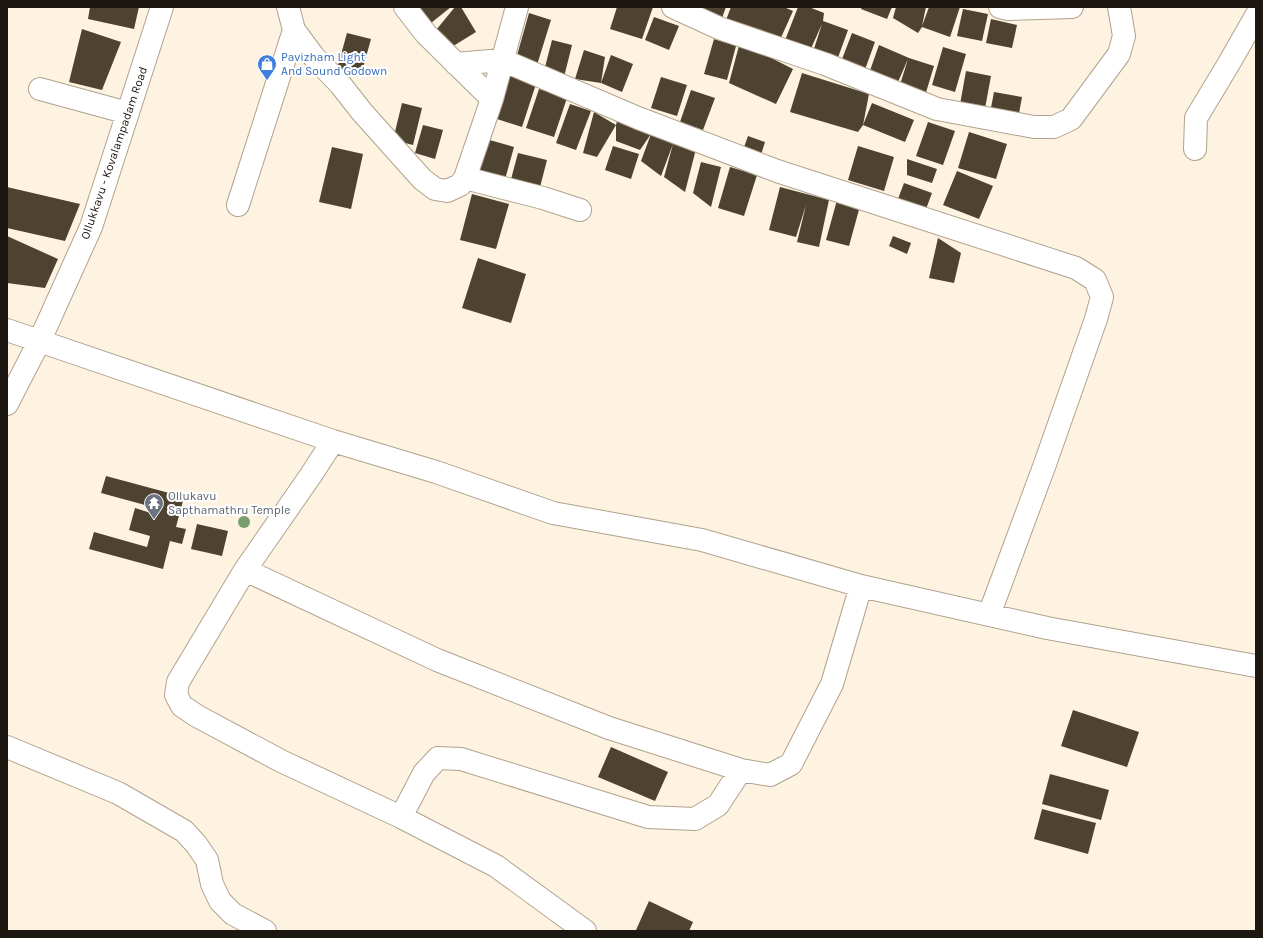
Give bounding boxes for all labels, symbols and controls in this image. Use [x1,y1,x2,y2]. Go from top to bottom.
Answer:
place label: Pavizham Light And Sound Godown [281,50,387,78]
shop icon: Pavizham Light And Sound Godown [256,53,278,81]
street label: Ollukkavu - Kovalampadam Road [78,65,150,241]
place label: Ollukavu Sapthamathru Temple [168,489,290,517]
temple icon: Ollukavu Sapthamathru Temple [143,492,165,520]

